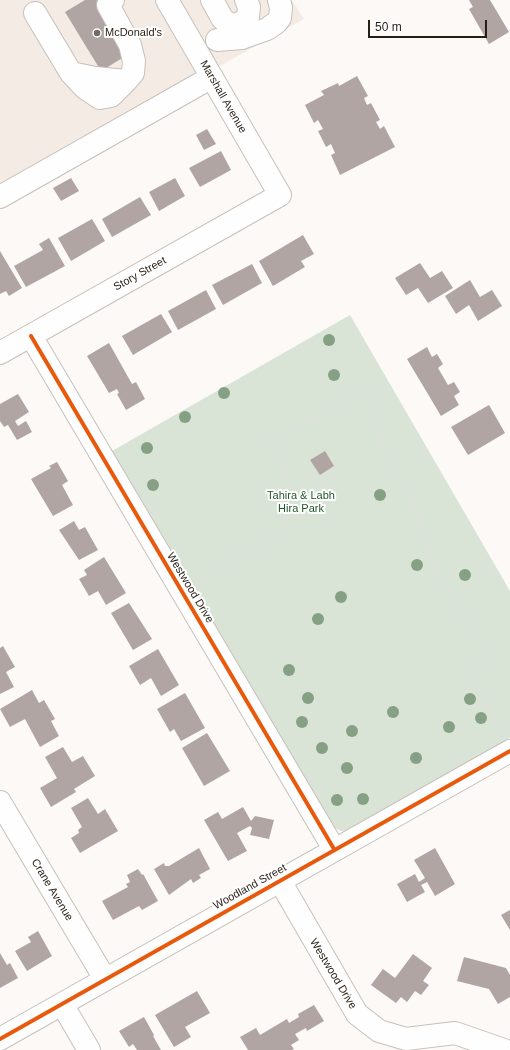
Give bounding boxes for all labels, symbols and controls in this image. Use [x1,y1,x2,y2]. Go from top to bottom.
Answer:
scale bar [370,12,489,38]
text: 50 m [375,20,402,34]
place label: McDonald's [105,26,162,40]
marker: McDonald's [92,28,102,38]
street label: Marshall Avenue [197,58,249,136]
street label: Story Street [111,254,169,294]
park label: Tahira & Labh Hira Park [267,489,335,515]
street label: Westwood Drive [164,550,216,626]
street label: Crane Avenue [28,857,76,923]
street label: Woodland Street [211,861,289,913]
street label: Westwood Drive [307,936,359,1012]

